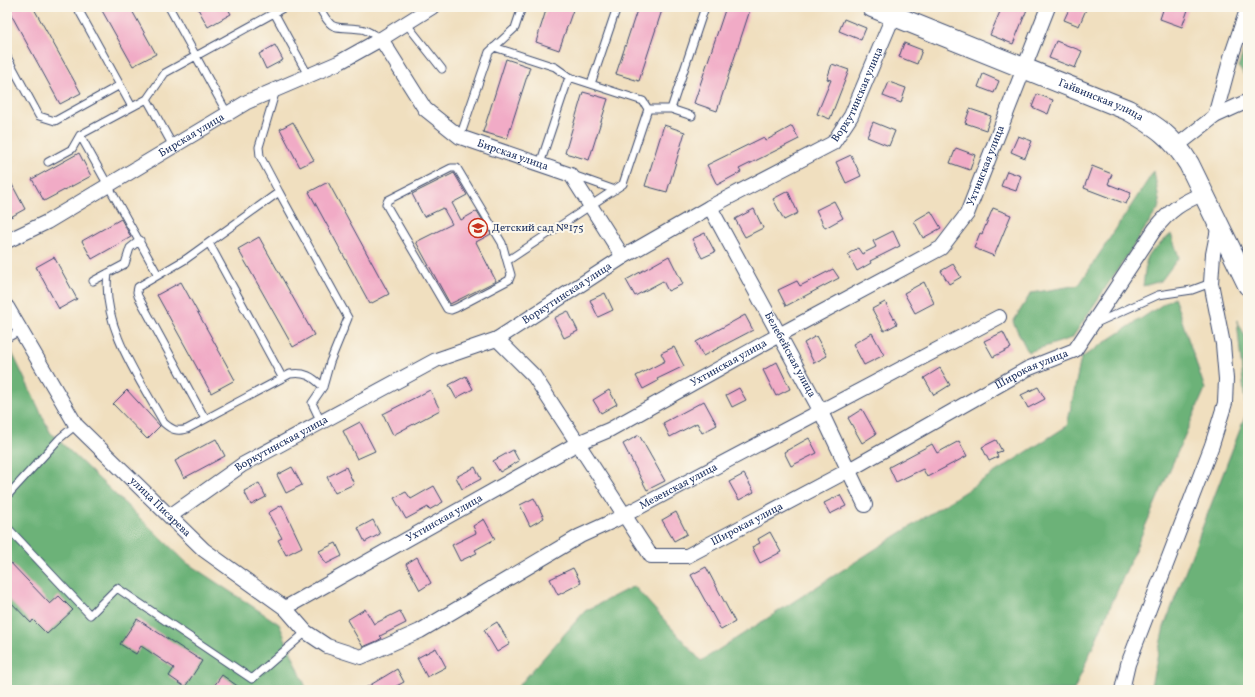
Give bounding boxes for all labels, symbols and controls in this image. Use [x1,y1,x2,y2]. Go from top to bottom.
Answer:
street label: Воркутинская улица [828,44,887,145]
street label: Гайвинская улица [1056,75,1147,125]
street label: Бирская улица [156,109,228,161]
street label: Ухтинская улица [963,123,1009,208]
street label: Бирская улица [475,136,551,174]
school or university icon: Детский сад №175 [467,217,489,239]
place label: Детский сад №175 [492,221,584,236]
street label: Воркутинская улица [519,258,615,328]
street label: Белебейская улица [761,309,820,401]
street label: Ухтинская улица [688,335,770,391]
street label: Широкая улица [992,346,1071,393]
street label: Воркутинская улица [232,412,331,475]
street label: Мезенская улица [637,459,721,513]
street label: улица Писарева [126,474,194,541]
street label: Ухтинская улица [403,490,486,546]
street label: Широкая улица [708,499,786,549]

